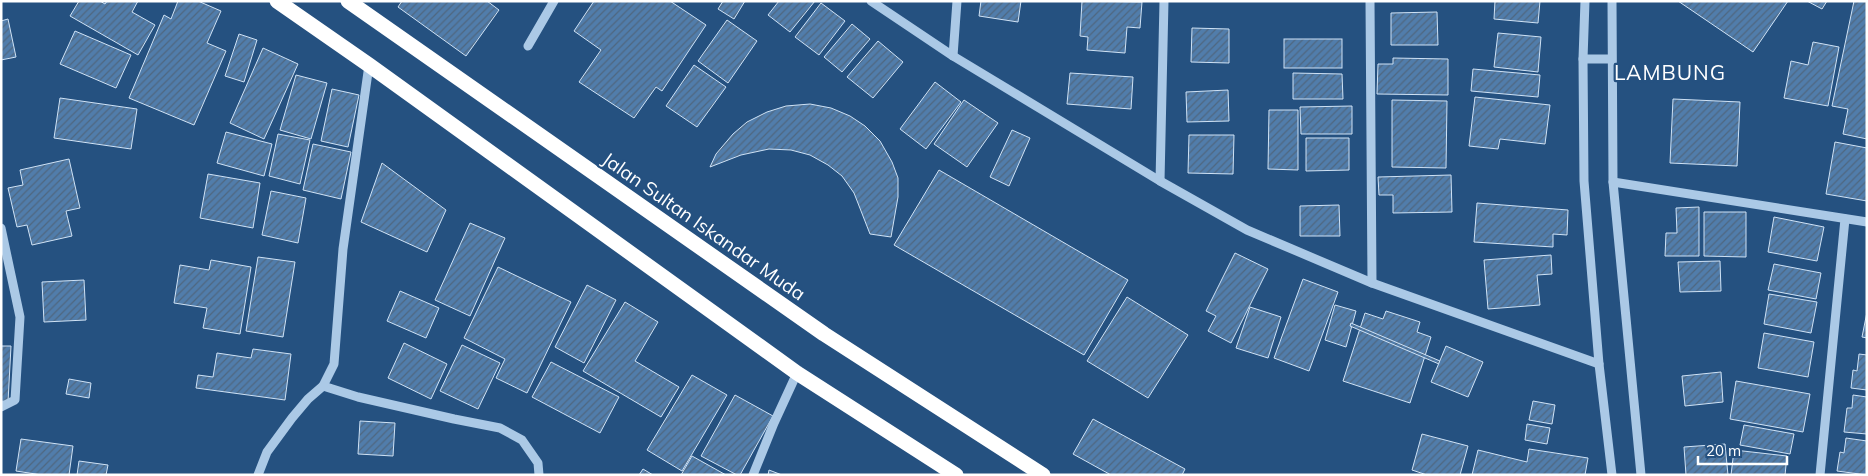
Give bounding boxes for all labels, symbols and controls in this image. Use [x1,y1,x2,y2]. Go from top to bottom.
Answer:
district label: LAMBUNG [1614,59,1726,85]
street label: Jalan Sultan Iskandar Muda [598,147,810,305]
scale bar [1698,434,1787,466]
text: 20 m [1706,441,1741,460]

